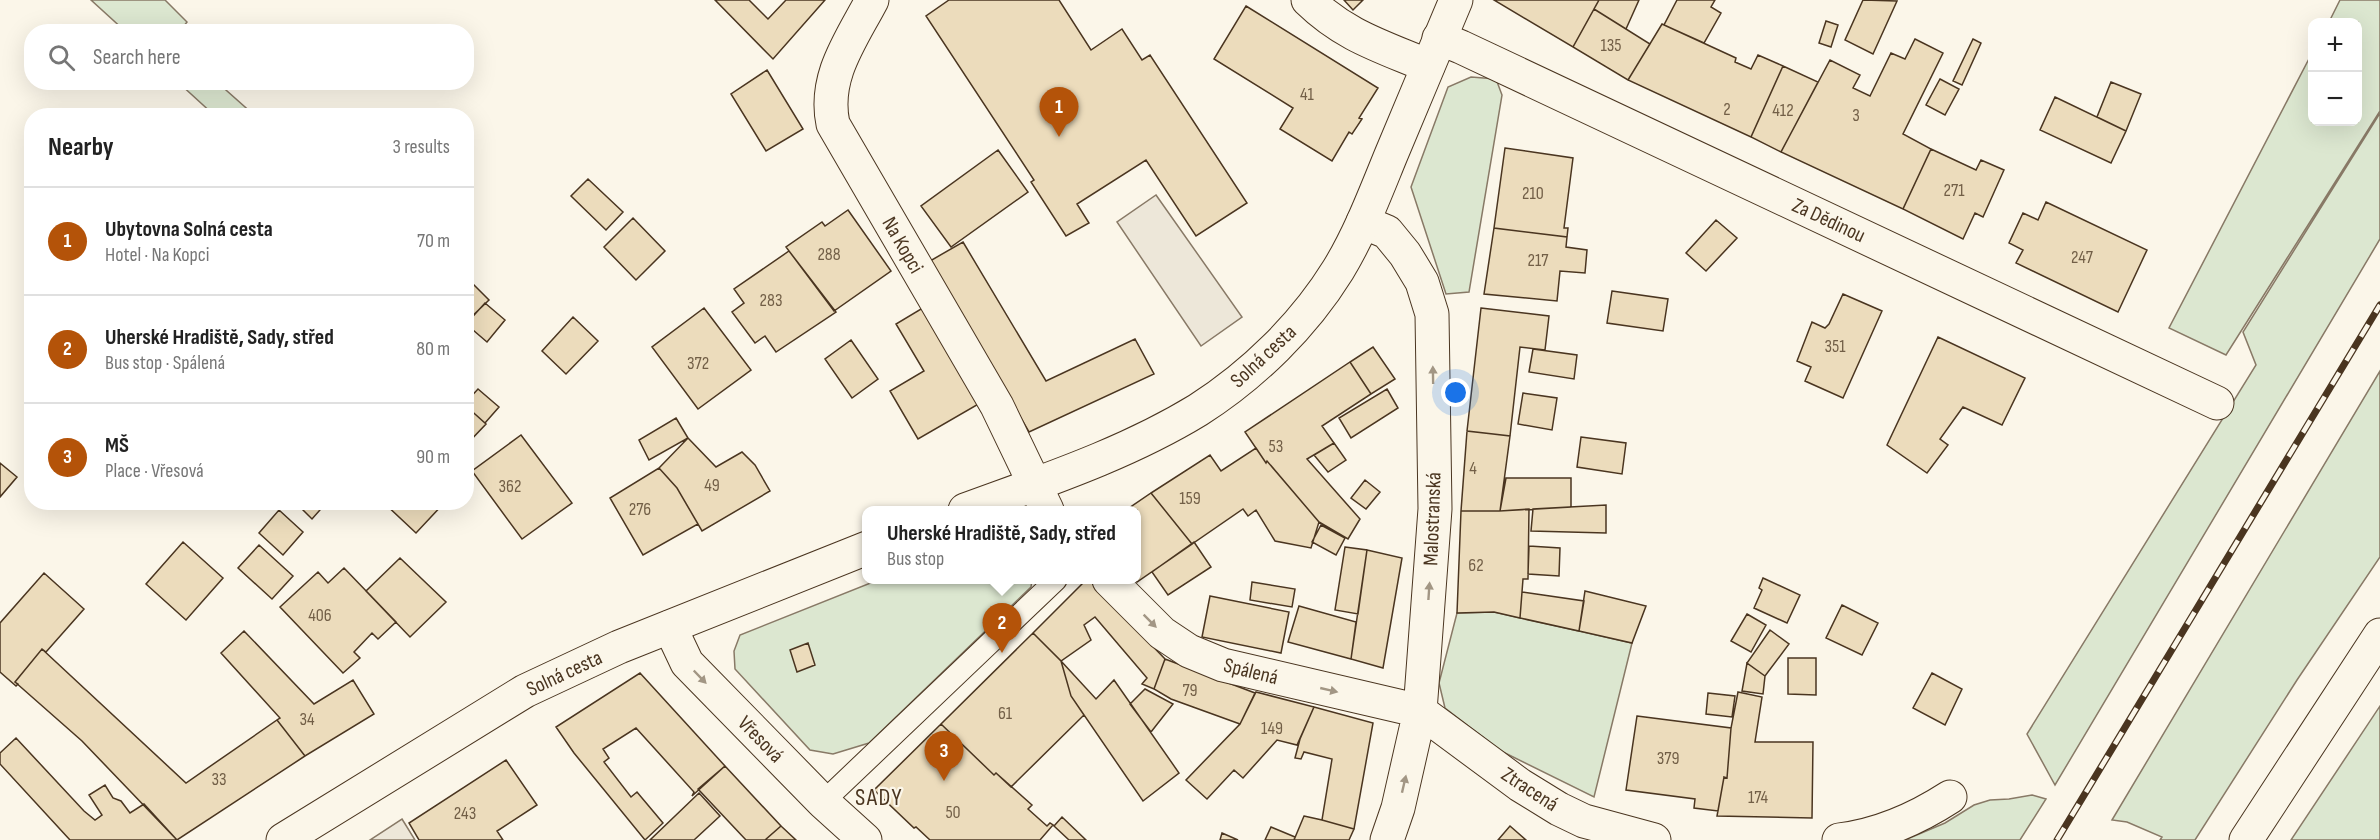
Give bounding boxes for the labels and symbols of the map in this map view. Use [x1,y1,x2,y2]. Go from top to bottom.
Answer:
house number: 135 [1600,35,1622,56]
house number: 41 [1300,84,1315,105]
pin: 1 [1040,88,1078,137]
house number: 2 [1723,99,1731,120]
house number: 412 [1772,100,1794,121]
house number: 3 [1852,105,1860,126]
house number: 271 [1943,180,1965,201]
house number: 210 [1522,183,1544,204]
street label: Za Dědinou [1788,193,1869,248]
street label: Na Kopci [876,213,929,278]
house number: 288 [817,244,841,265]
house number: 247 [2071,247,2094,268]
house number: 217 [1528,250,1549,271]
house number: 283 [760,290,782,311]
street label: Solná cesta [1225,320,1301,393]
house number: 351 [1824,336,1846,357]
house number: 372 [687,353,709,374]
one-way arrow [1428,366,1438,385]
your location [1441,378,1470,407]
house number: 53 [1269,436,1283,457]
house number: 4 [1469,458,1477,479]
street label: Malostranská [1418,472,1447,566]
house number: 49 [704,475,720,496]
house number: 362 [499,476,522,497]
house number: 159 [1179,488,1201,509]
house number: 276 [629,499,651,520]
house number: 62 [1468,555,1484,576]
one-way arrow [1424,582,1434,601]
pin: 2 [982,604,1022,653]
house number: 406 [308,605,332,626]
one-way arrow [1142,614,1156,628]
street label: Solná cesta [522,645,606,702]
street label: Spálená [1221,653,1281,690]
one-way arrow [693,669,707,684]
house number: 79 [1182,680,1198,701]
one-way arrow [1320,685,1338,695]
house number: 61 [998,703,1013,724]
house number: 34 [299,709,315,730]
street label: Vřesová [732,711,789,768]
house number: 149 [1261,718,1283,739]
pin: 3 [924,732,964,781]
house number: 379 [1657,748,1679,769]
street label: Ztracená [1497,762,1563,817]
house number: 33 [211,769,227,790]
one-way arrow [1399,775,1409,793]
district label: SADY [855,783,903,812]
house number: 174 [1748,787,1768,808]
house number: 50 [945,802,961,823]
house number: 243 [454,803,476,824]

